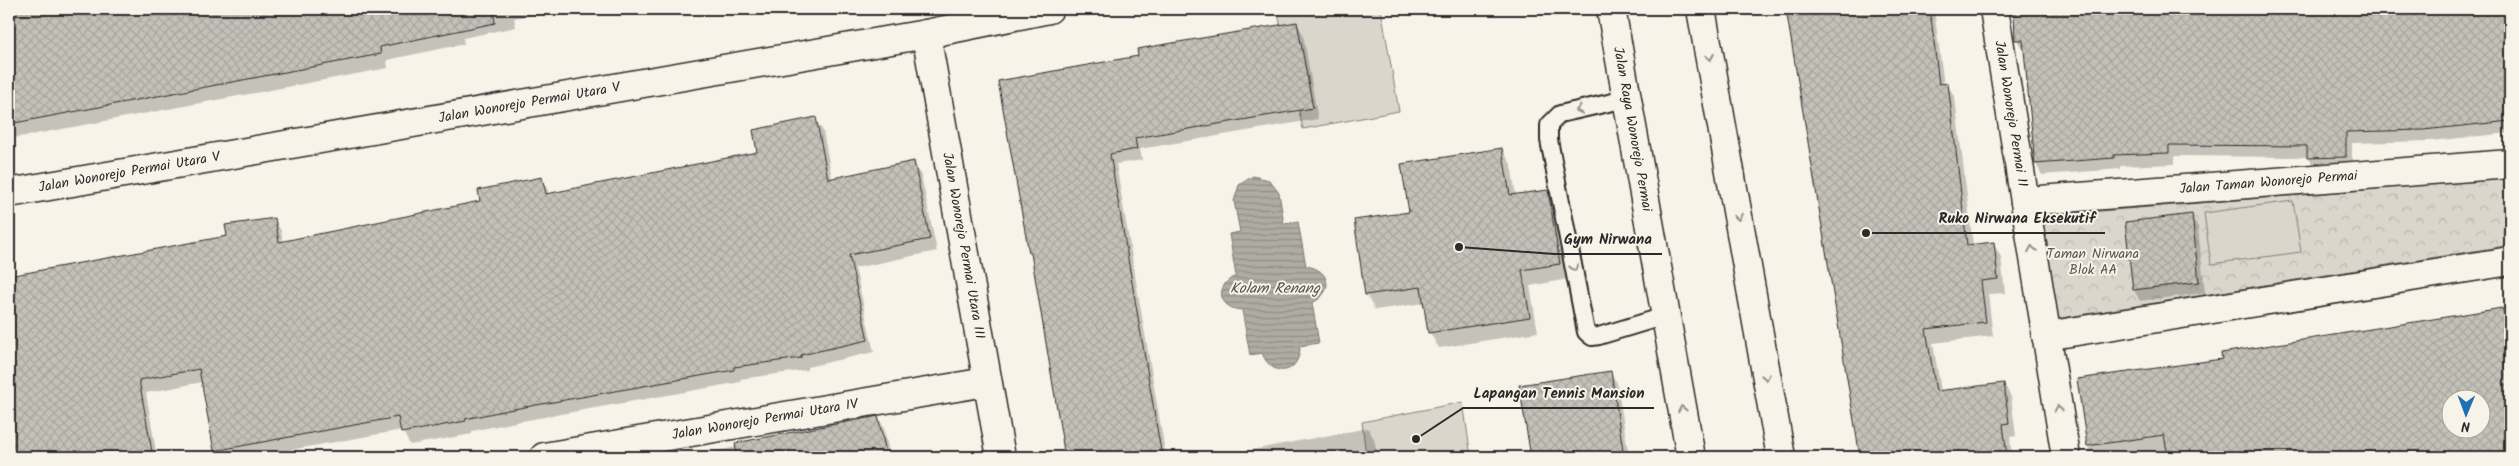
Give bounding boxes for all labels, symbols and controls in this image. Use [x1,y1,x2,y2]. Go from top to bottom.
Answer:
street label: Jalan Wonorejo Permai II [1988,39,2033,188]
street label: Jalan Raya Wonorejo Permai [1607,45,1658,214]
one-way arrow [1704,52,1714,61]
street label: Jalan Wonorejo Permai Utara V [437,76,623,129]
one-way arrow [1574,104,1583,115]
street label: Jalan Wonorejo Permai Utara V [37,145,223,199]
street label: Jalan Wonorejo Permai Utara III [936,151,991,341]
street label: Jalan Taman Wonorejo Permai [2179,165,2359,200]
callout: Ruko Nirwana Eksekutif [1928,203,2105,233]
text: Ruko Nirwana Eksekutif [1938,207,2097,231]
one-way arrow [1732,212,1743,221]
callout: Gym Nirwana [1554,224,1662,254]
text: Gym Nirwana [1564,228,1652,252]
park label: Taman Nirwana Blok AA [2047,243,2139,281]
one-way arrow [2028,244,2038,253]
one-way arrow [1568,264,1578,273]
water label: Kolam Renang [1230,277,1321,301]
one-way arrow [1761,372,1771,381]
callout: Lapangan Tennis Mansion [1463,378,1654,408]
text: Lapangan Tennis Mansion [1474,382,1644,406]
north arrow [2442,388,2492,438]
street label: Jalan Wonorejo Permai Utara IV [670,393,861,446]
one-way arrow [1678,405,1688,414]
one-way arrow [2054,405,2064,413]
text: N [2461,415,2470,437]

